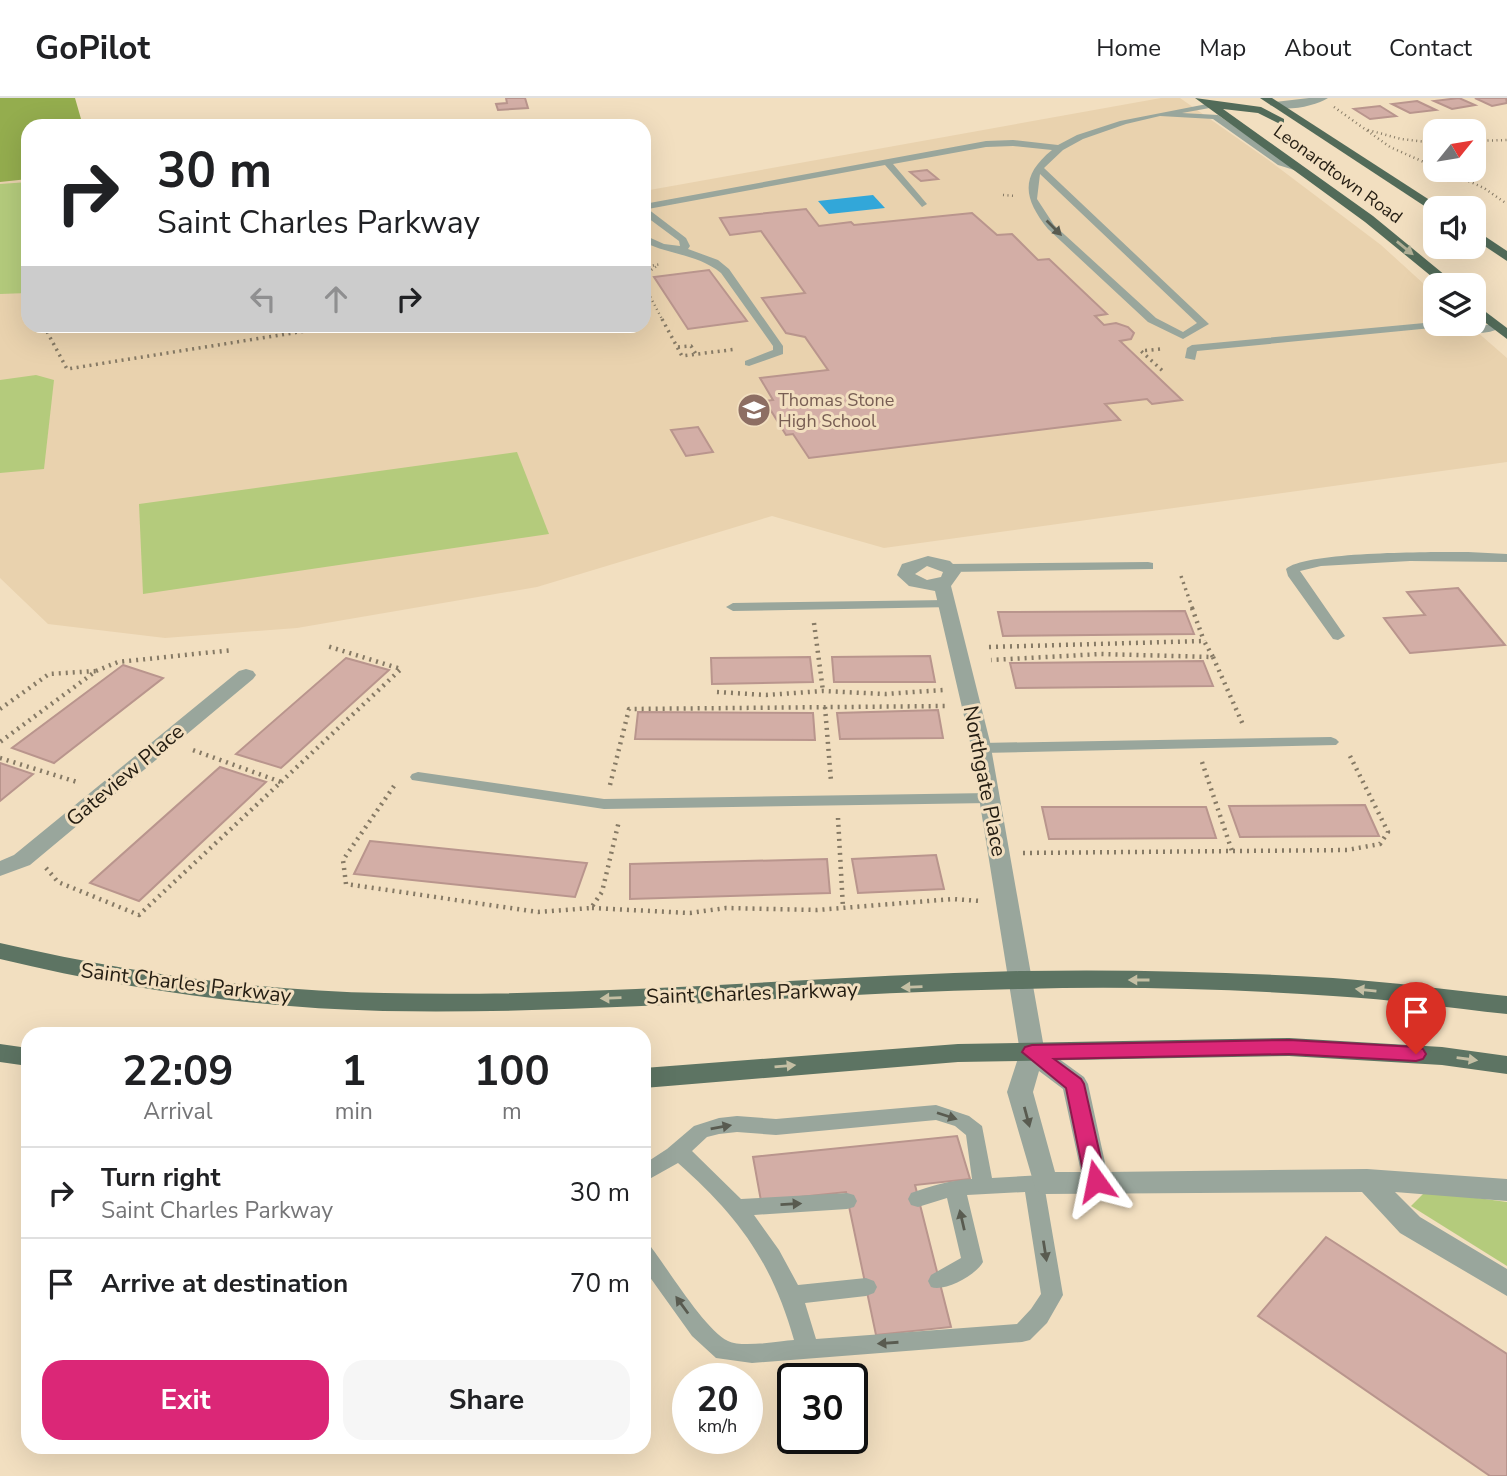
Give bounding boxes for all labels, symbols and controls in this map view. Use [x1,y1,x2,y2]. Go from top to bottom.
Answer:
text: GoPilot [35,26,150,71]
text: Home [1096,32,1161,64]
text: Map [1199,32,1246,64]
text: About [1284,32,1351,64]
text: Contact [1389,32,1472,64]
street label: Leonardtown Road [1269,119,1407,229]
north arrow [1423,119,1486,182]
map controls [1423,119,1486,336]
text: 30 m [157,137,272,204]
icon: right [42,147,133,238]
button: sound [1423,196,1486,259]
text: Saint Charles Parkway [157,201,480,244]
one-way arrow [1045,220,1062,236]
one-way arrow [1396,240,1413,255]
button: layers [1423,273,1486,336]
icon: left [244,280,282,318]
icon: ahead [317,280,355,318]
icon: right [390,280,428,318]
place label: Thomas Stone High School [778,388,894,433]
school or university icon: Thomas Stone High School [735,391,773,429]
street label: Northgate Place [957,703,1013,859]
street label: Gateview Place [60,717,190,833]
street label: Saint Charles Parkway [79,956,293,1010]
one-way arrow [1128,974,1150,986]
street label: Saint Charles Parkway [646,975,859,1011]
one-way arrow [900,981,922,992]
pin [1386,982,1446,1054]
one-way arrow [1355,985,1377,996]
one-way arrow [600,993,622,1004]
icon: arrive [1397,993,1435,1031]
text: 22:09 [122,1043,233,1100]
text: 1 [341,1043,366,1100]
text: 100 [474,1043,550,1100]
one-way arrow [1456,1054,1478,1065]
one-way arrow [774,1060,796,1071]
text: Arrival [143,1096,212,1127]
text: min [335,1096,373,1127]
text: m [502,1096,522,1127]
one-way arrow [1022,1107,1033,1129]
one-way arrow [937,1111,958,1122]
one-way arrow [710,1121,732,1132]
position arrow [1059,1144,1133,1218]
text: Turn right [101,1160,220,1195]
icon: right [42,1174,80,1212]
text: 30 m [570,1175,630,1210]
text: Saint Charles Parkway [101,1195,333,1226]
one-way arrow [780,1199,802,1210]
one-way arrow [956,1209,967,1231]
one-way arrow [1040,1240,1051,1262]
icon: arrive [42,1265,80,1303]
text: Arrive at destination [101,1266,348,1301]
text: 70 m [570,1266,630,1301]
one-way arrow [675,1296,689,1314]
one-way arrow [877,1338,899,1349]
button: Exit [42,1360,329,1440]
button: Share [343,1360,630,1440]
speed limit sign: 30 [777,1363,868,1454]
text: 20 [696,1376,739,1423]
text: km/h [698,1414,737,1438]

